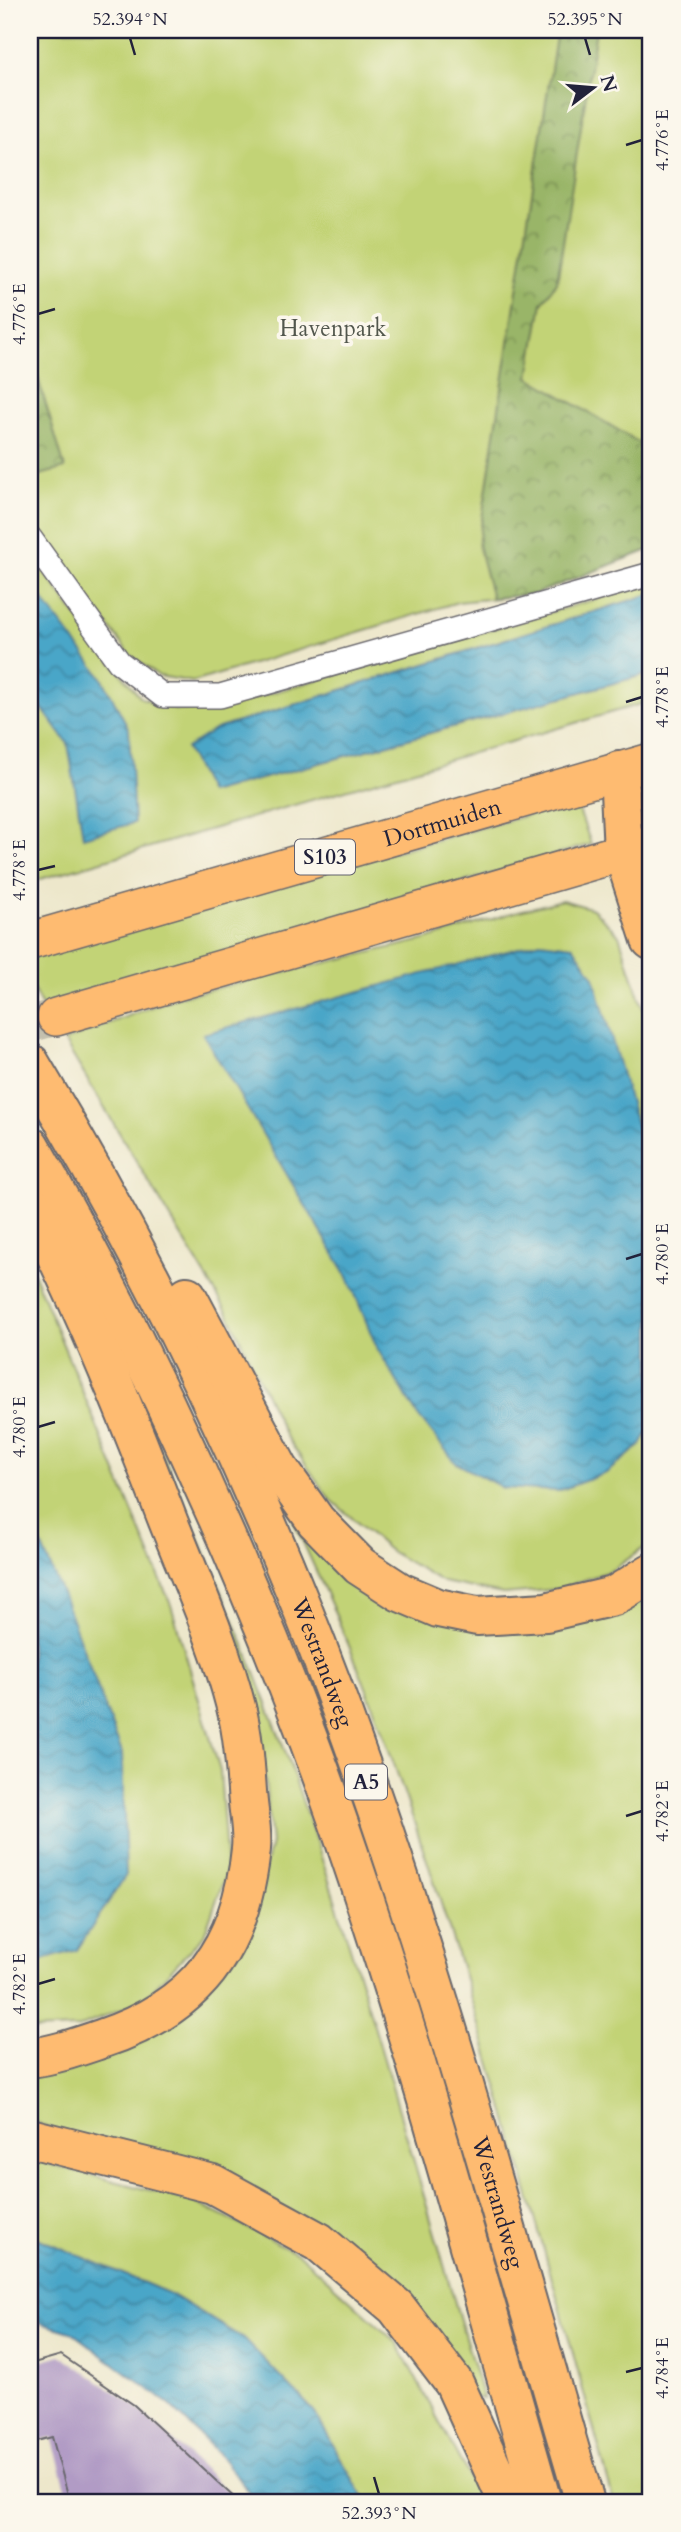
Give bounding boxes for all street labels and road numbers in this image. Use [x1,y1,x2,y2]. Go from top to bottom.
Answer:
street label: Dortmuiden [380,791,505,854]
road number: S103 [295,840,355,874]
street label: Westrandweg [284,1592,362,1731]
road number: A5 [345,1764,387,1800]
street label: Westrandweg [464,2132,532,2272]

